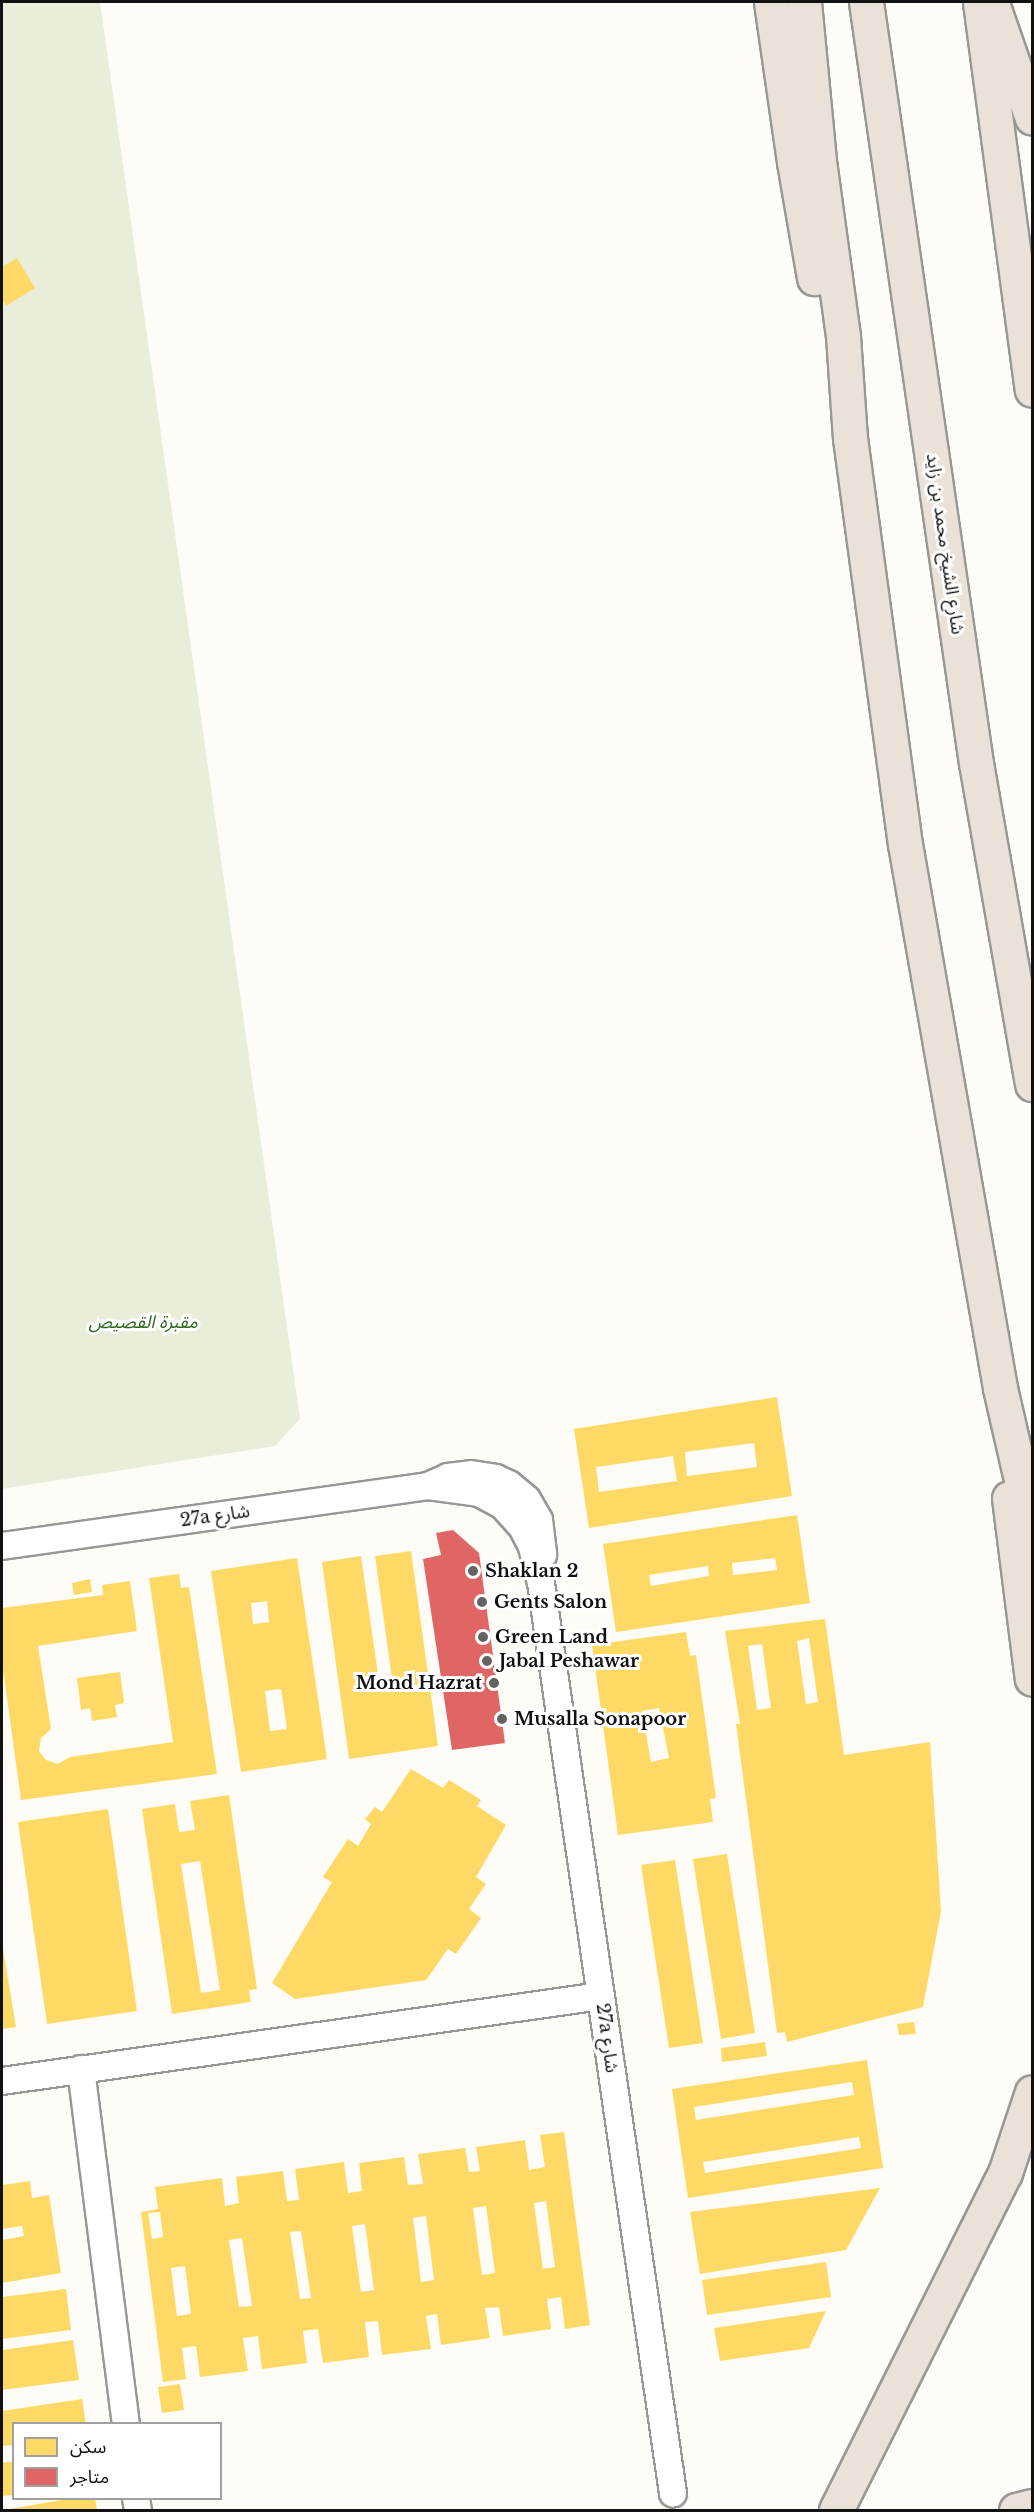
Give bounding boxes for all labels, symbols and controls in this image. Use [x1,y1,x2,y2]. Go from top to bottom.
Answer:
street label: شارع الشيخ محمد بن زايد [922,452,968,636]
park label: مقبرة القصيص [88,1311,198,1333]
street label: 27a شارع [179,1500,251,1532]
place label: Shaklan 2 [485,1560,578,1582]
marker: Shaklan 2 [466,1564,480,1578]
place label: Gents Salon [494,1591,607,1613]
marker: Gents Salon [475,1595,489,1609]
place label: Green Land [495,1626,608,1648]
marker: Green Land [476,1630,490,1644]
place label: Jabal Peshawar [499,1650,639,1672]
marker: Jabal Peshawar [480,1654,494,1668]
place label: Mond Hazrat [356,1672,482,1694]
marker: Mond Hazrat [487,1676,501,1690]
place label: Musalla Sonapoor [514,1708,686,1730]
marker: Musalla Sonapoor [495,1712,509,1726]
street label: 27a شارع [591,2002,623,2074]
legend [12,2422,222,2500]
text: سكن [70,2436,106,2458]
text: متاجر [70,2466,109,2488]

